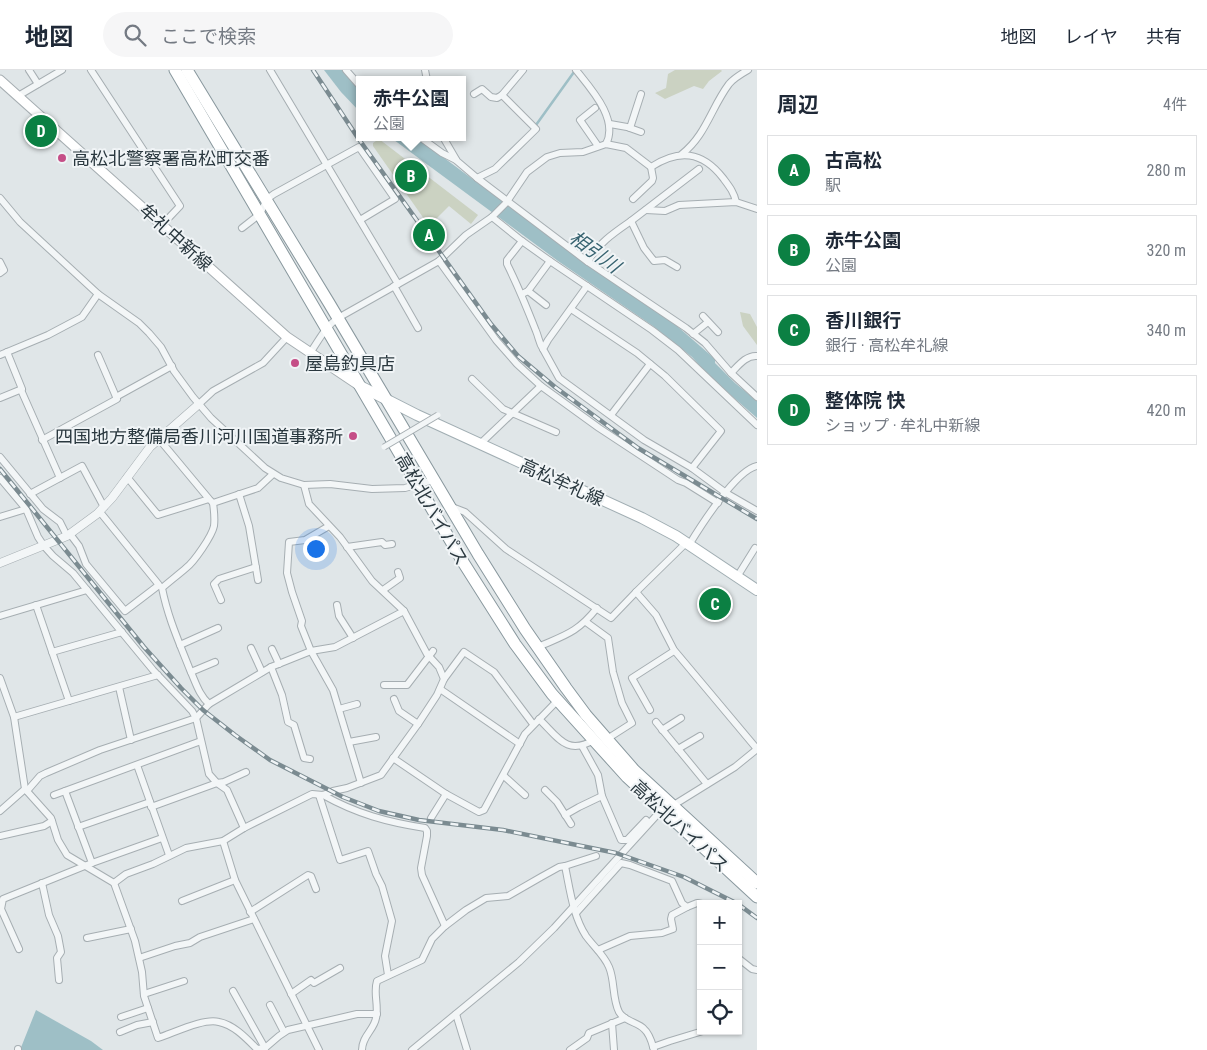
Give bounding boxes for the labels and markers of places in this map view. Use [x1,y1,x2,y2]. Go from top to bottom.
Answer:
pin: D [25,112,57,150]
place label: 高松北警察署高松町交番 [72,148,270,169]
marker: 高松北警察署高松町交番 [56,152,68,164]
pin: B [395,157,427,195]
pin: A [413,216,445,254]
place label: 屋島釣具店 [305,353,395,374]
marker: 屋島釣具店 [289,357,301,369]
place label: 四国地方整備局香川河川国道事務所 [55,426,343,447]
marker: 四国地方整備局香川河川国道事務所 [347,430,359,442]
pin: C [699,585,731,623]

